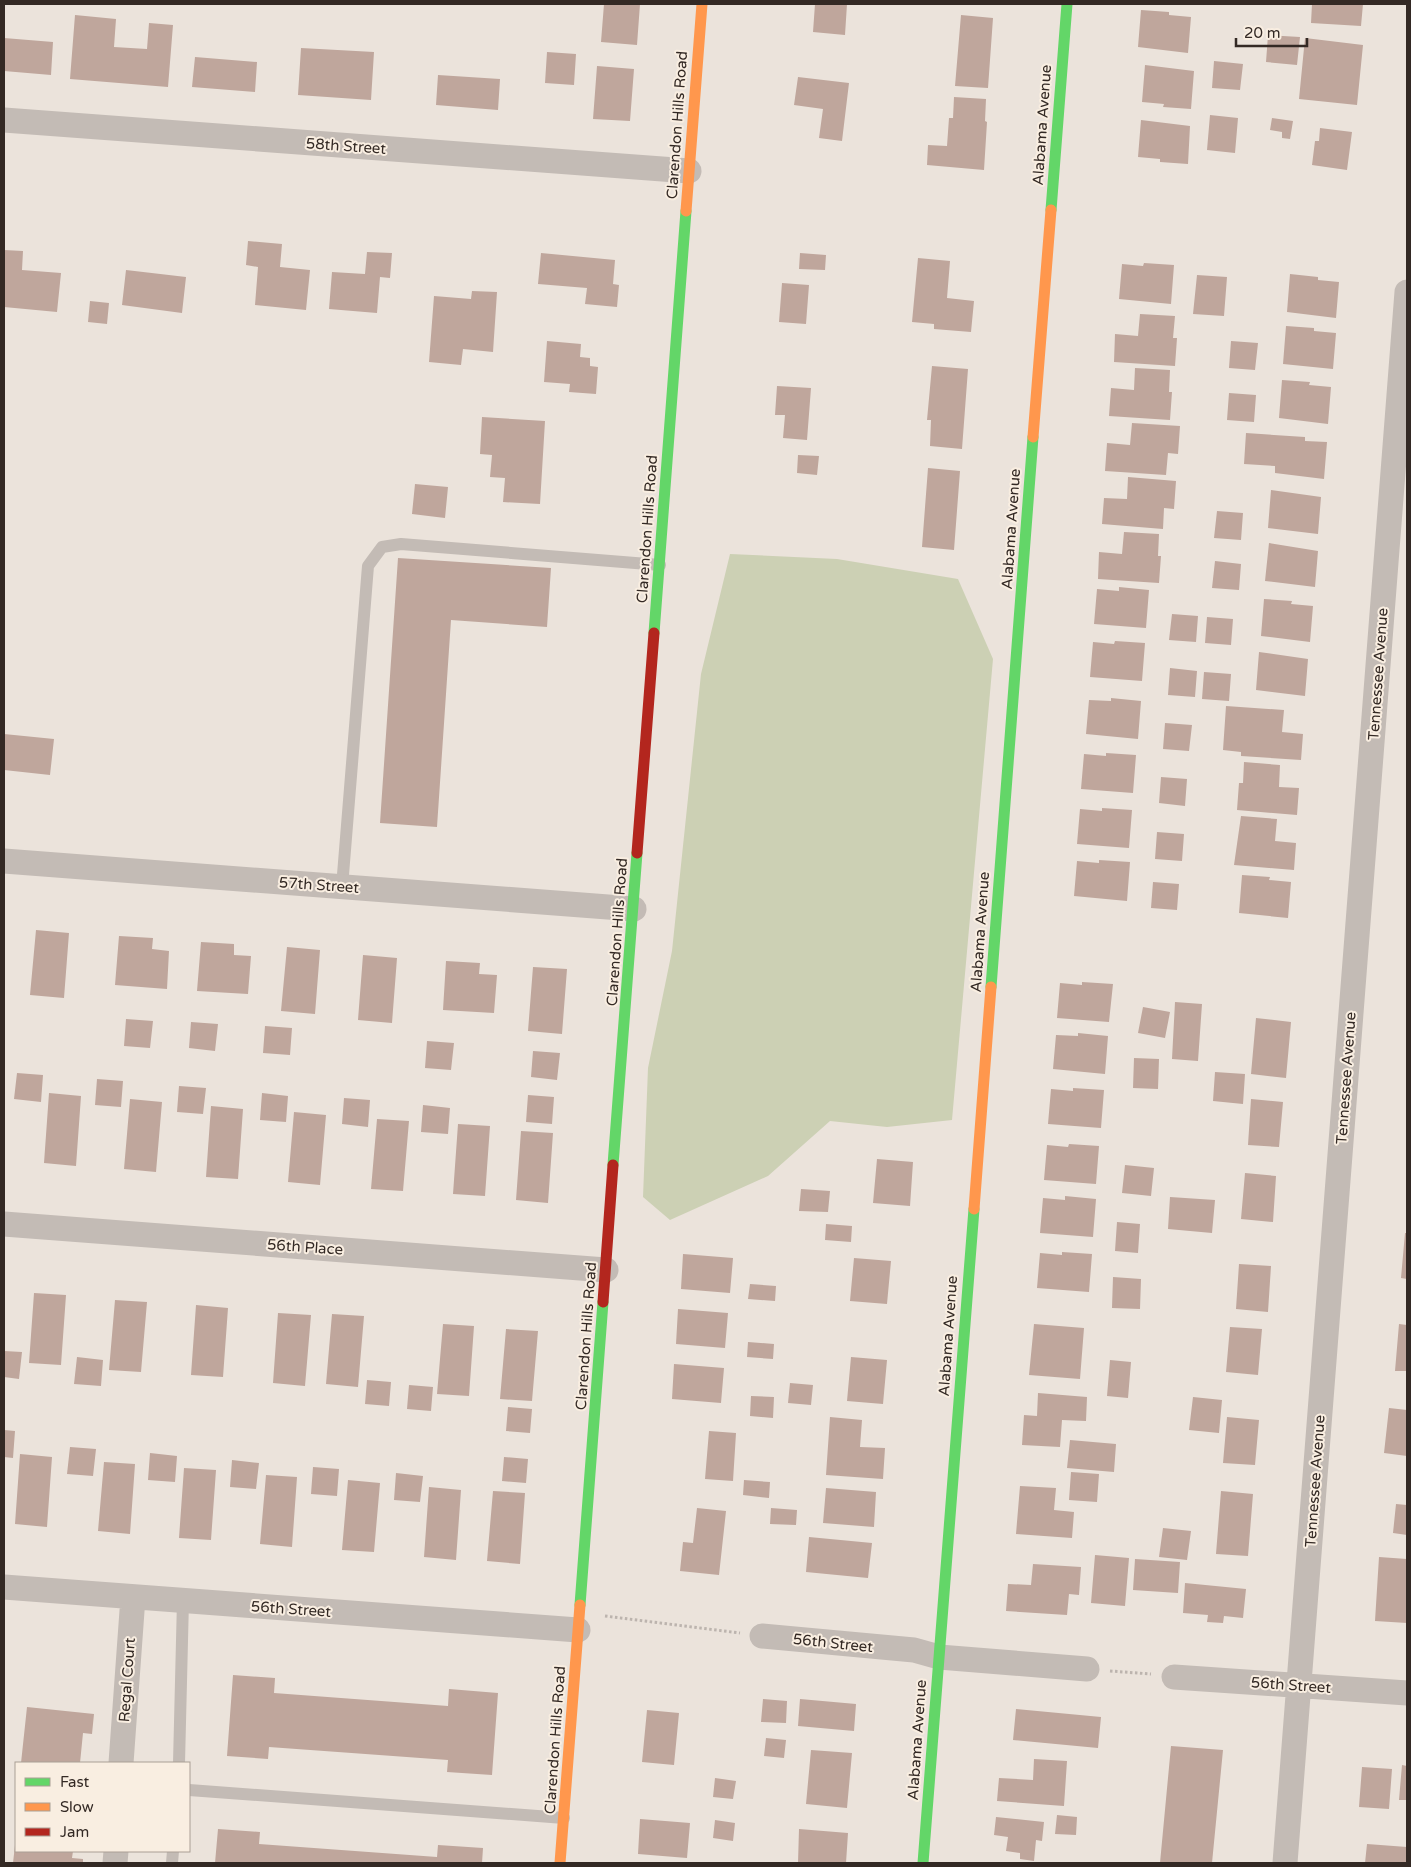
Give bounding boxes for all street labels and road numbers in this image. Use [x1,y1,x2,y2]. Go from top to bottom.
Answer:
street label: Clarendon Hills Road [663,50,691,200]
street label: Alabama Avenue [1029,64,1055,186]
street label: 58th Street [305,134,387,158]
street label: Clarendon Hills Road [633,454,661,604]
street label: Alabama Avenue [998,468,1024,590]
street label: Tennessee Avenue [1364,607,1392,741]
street label: Clarendon Hills Road [603,857,631,1007]
street label: Alabama Avenue [967,871,993,993]
street label: 57th Street [278,873,360,897]
street label: Tennessee Avenue [1332,1011,1360,1145]
street label: 56th Place [266,1235,344,1259]
street label: Clarendon Hills Road [572,1261,600,1411]
street label: Alabama Avenue [935,1275,961,1397]
street label: Tennessee Avenue [1301,1414,1329,1548]
street label: 56th Street [250,1597,332,1621]
street label: 56th Street [792,1630,874,1656]
street label: Regal Court [115,1637,139,1723]
street label: Clarendon Hills Road [541,1665,569,1815]
street label: 56th Street [1250,1673,1332,1697]
street label: Alabama Avenue [904,1679,930,1801]

